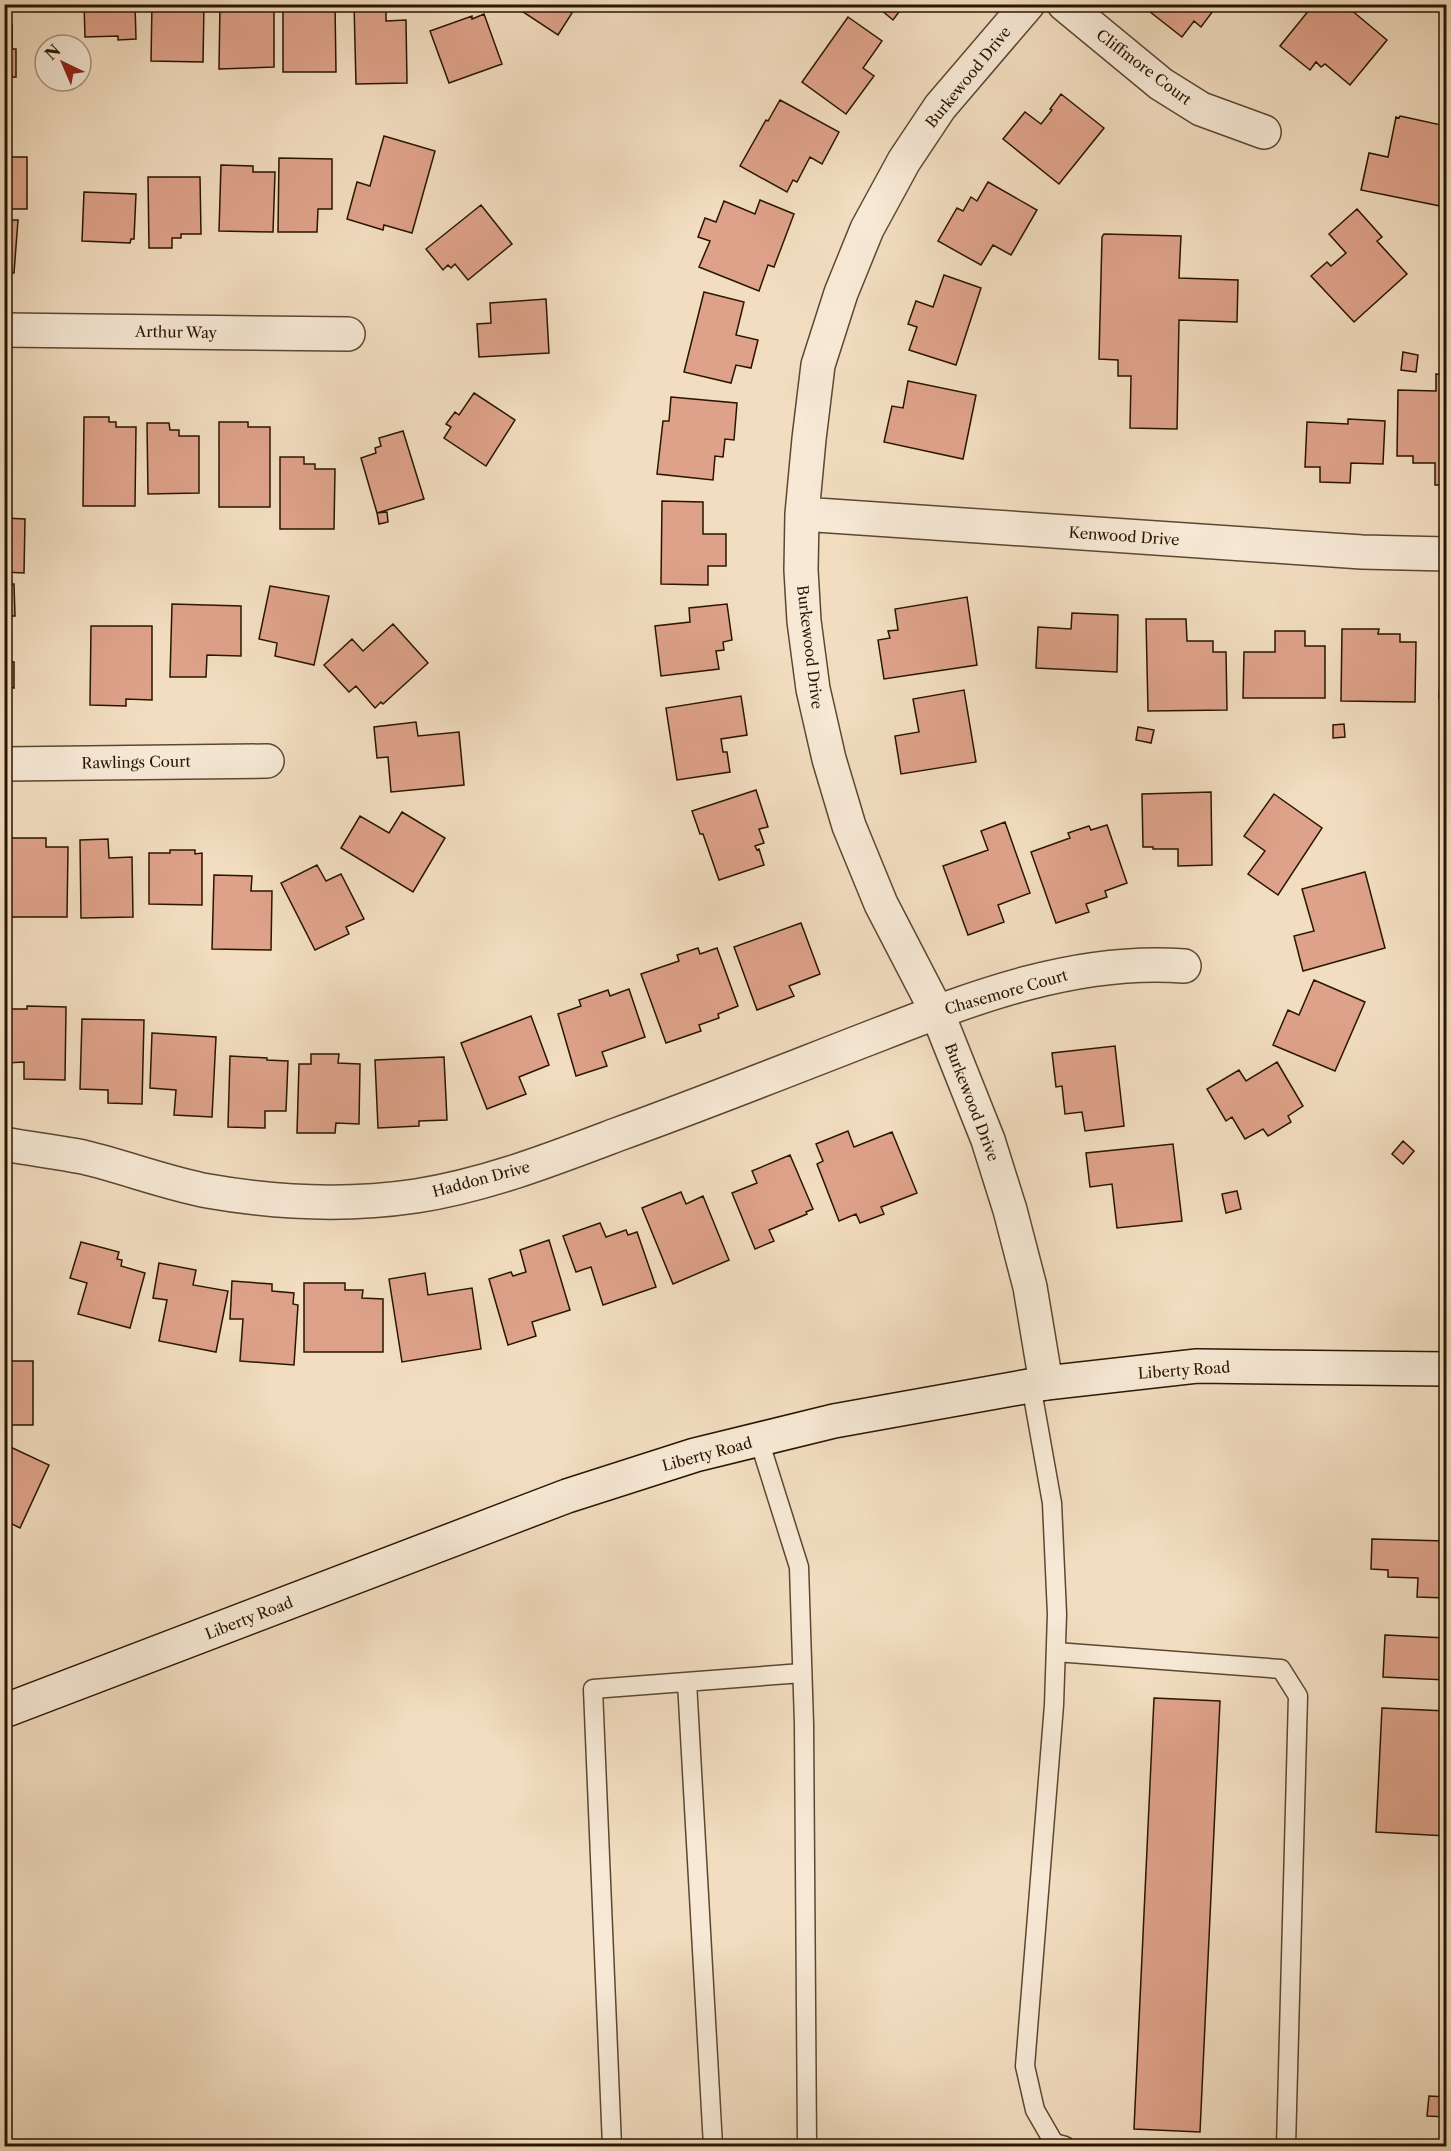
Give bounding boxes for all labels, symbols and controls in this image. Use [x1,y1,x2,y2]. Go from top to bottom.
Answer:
street label: Burkewood Drive [921,23,1015,131]
street label: Cliffmore Court [1093,25,1196,109]
north arrow [33,33,93,93]
text: N [41,40,65,64]
street label: Arthur Way [134,322,218,342]
street label: Kenwood Drive [1068,523,1180,549]
street label: Burkewood Drive [793,584,827,710]
street label: Rawlings Court [81,752,192,772]
street label: Chasemore Court [942,965,1070,1019]
street label: Burkewood Drive [941,1040,1003,1164]
street label: Haddon Drive [430,1157,532,1201]
street label: Liberty Road [1137,1357,1231,1383]
street label: Liberty Road [660,1433,754,1475]
street label: Liberty Road [202,1593,296,1643]

